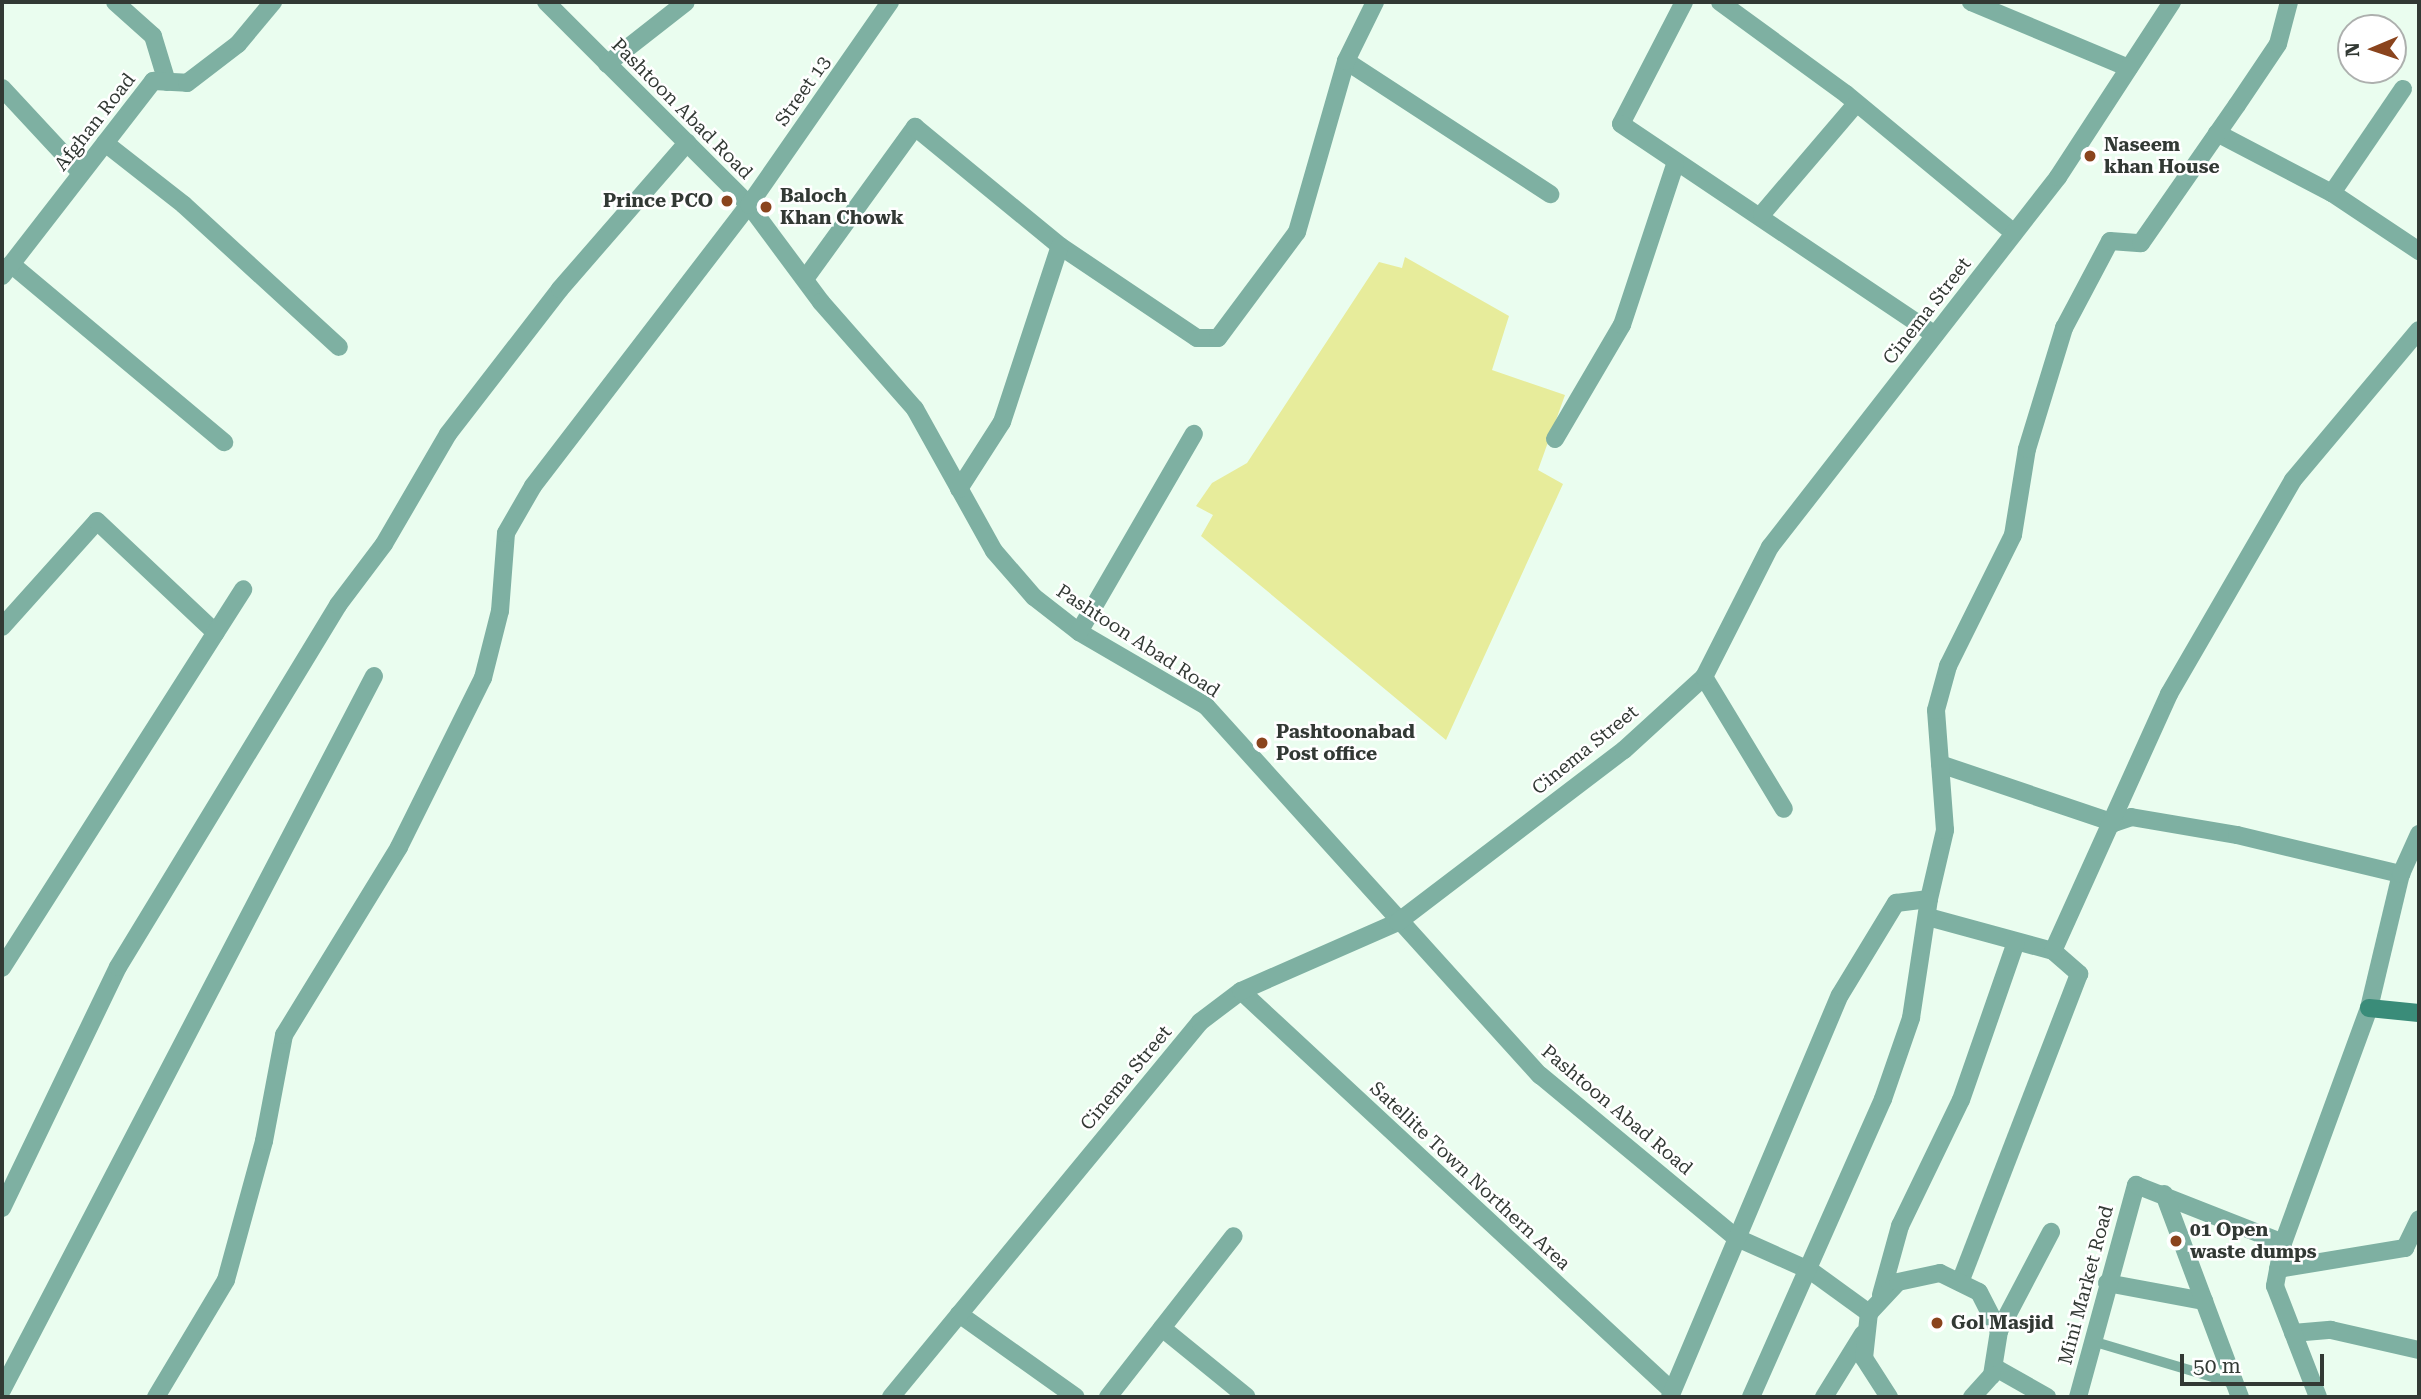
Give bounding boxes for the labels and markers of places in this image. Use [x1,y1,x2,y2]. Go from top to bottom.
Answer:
place label: Naseem khan House [2104,134,2220,178]
marker: Naseem khan House [2082,148,2098,164]
place label: Baloch Khan Chowk [780,185,904,229]
place label: Prince PCO [603,190,713,212]
marker: Prince PCO [719,193,735,209]
marker: Baloch Khan Chowk [758,199,774,215]
place label: Pashtoonabad Post office [1276,721,1415,765]
marker: Pashtoonabad Post office [1254,735,1270,751]
place label: 01 Open waste dumps [2190,1219,2317,1263]
marker: 01 Open waste dumps [2168,1233,2184,1249]
place label: Gol Masjid [1951,1312,2054,1334]
marker: Gol Masjid [1929,1315,1945,1331]

